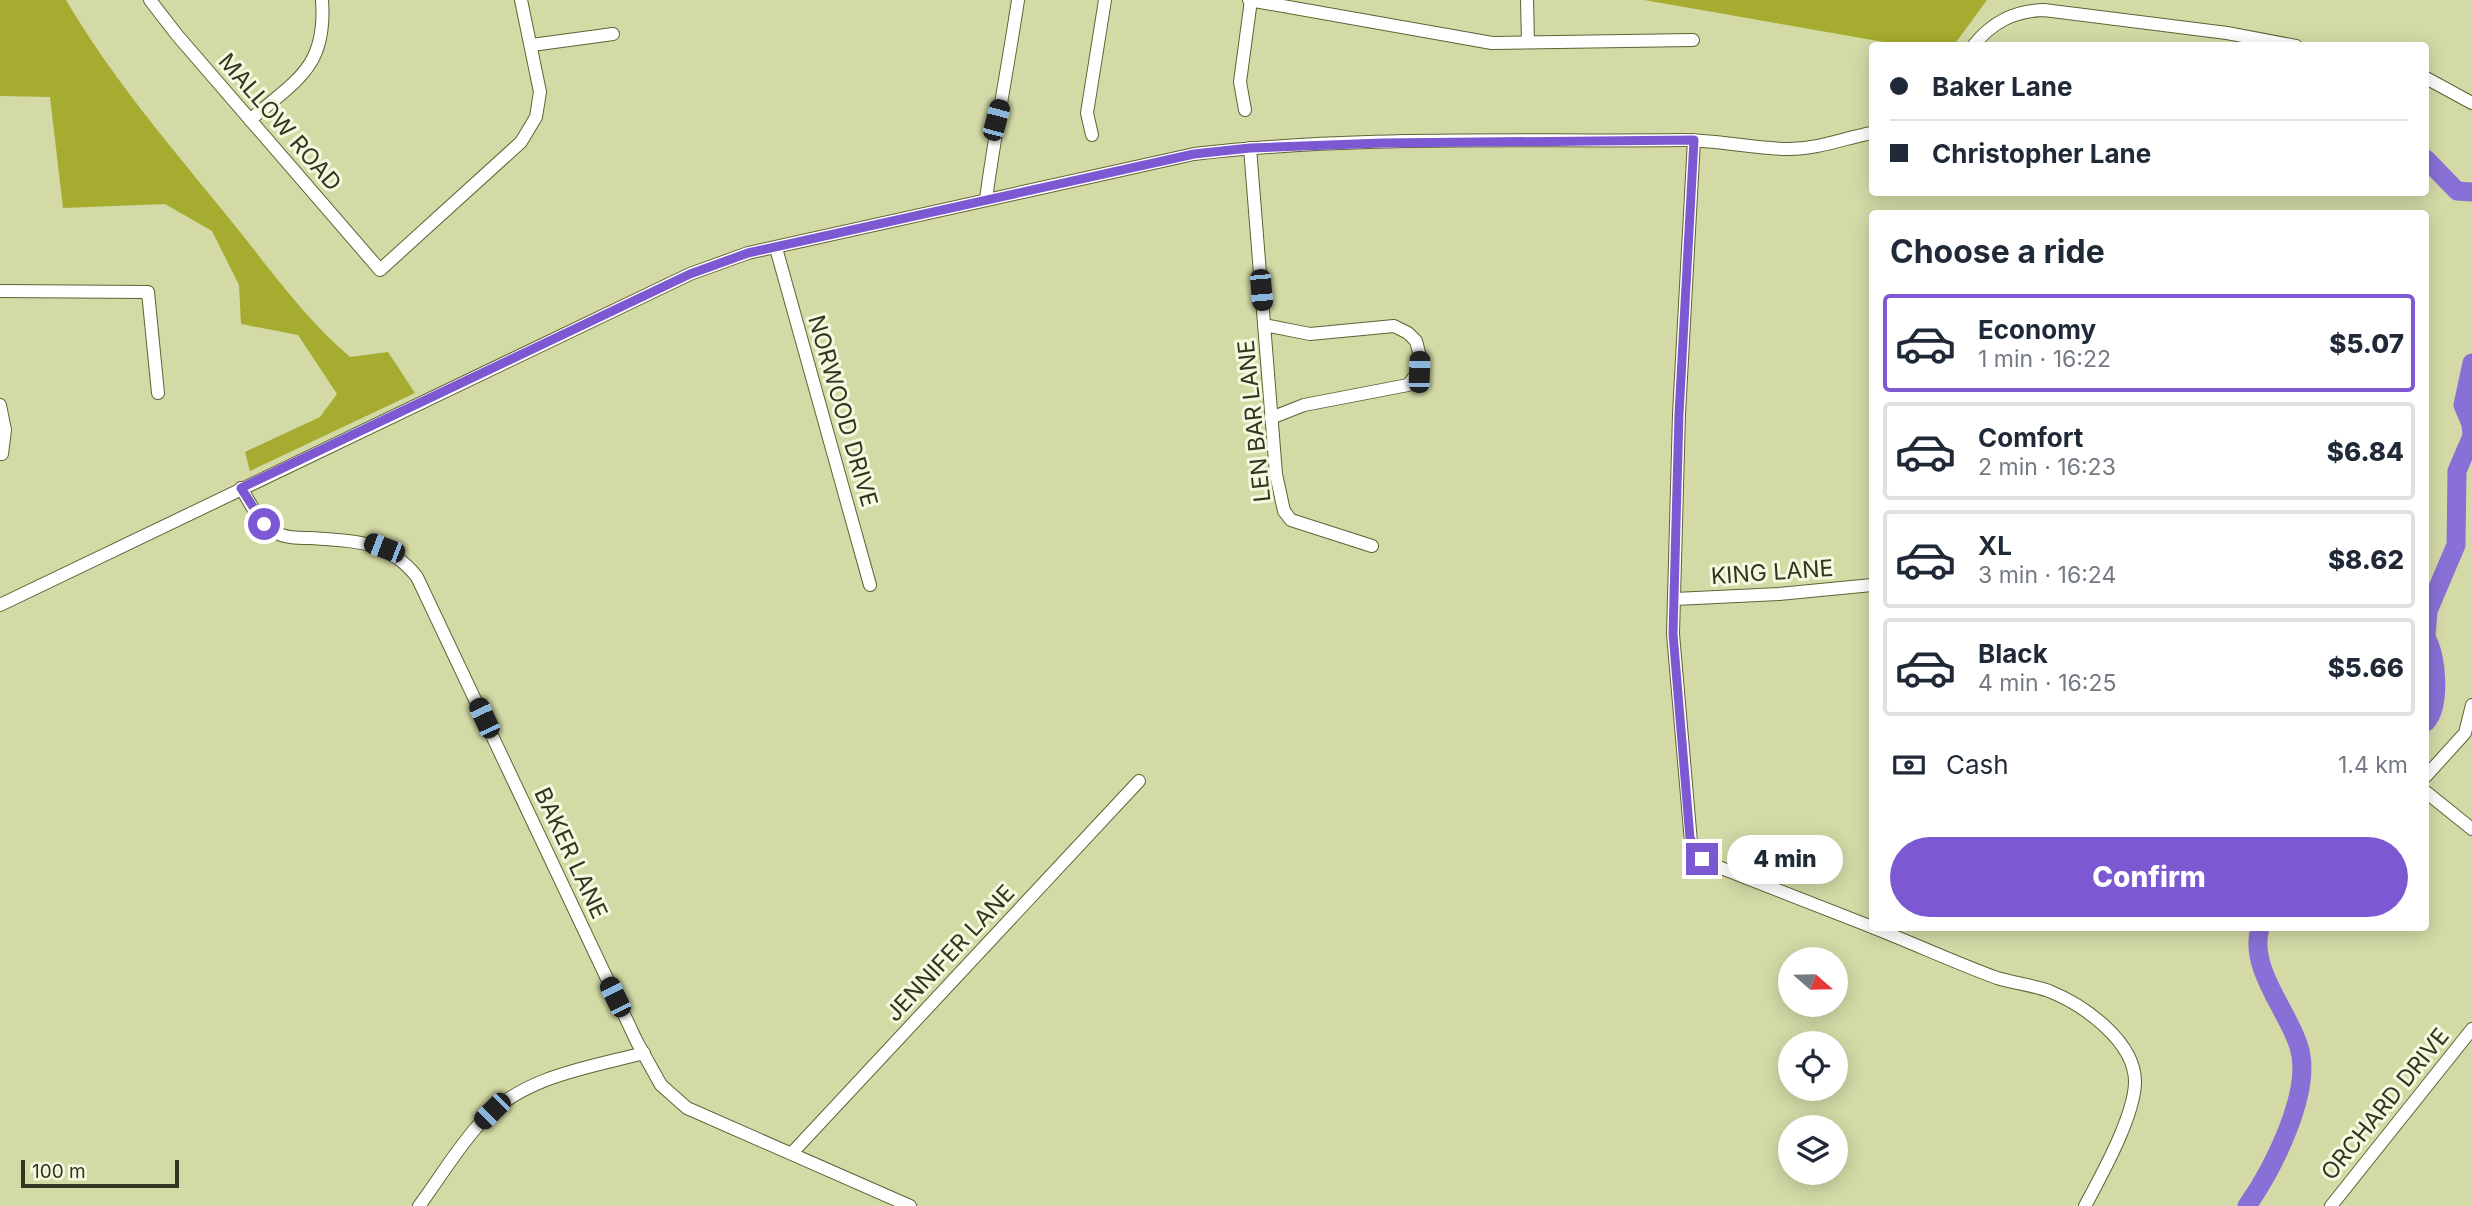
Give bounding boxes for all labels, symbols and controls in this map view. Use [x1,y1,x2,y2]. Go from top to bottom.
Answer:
street label: MALLOW ROAD [213,48,347,196]
text: Baker Lane [1932,71,2073,102]
car [981,97,1012,143]
text: Christopher Lane [1932,138,2151,169]
text: Choose a ride [1890,232,2105,271]
car [1249,268,1274,312]
street label: NORWOOD DRIVE [802,312,884,510]
icon: car [1894,312,1957,375]
text: Economy [1978,314,2096,345]
text: $5.07 [2329,328,2404,359]
street label: LEN BAR LANE [1232,339,1276,503]
text: 1 min · 16:22 [1978,345,2111,373]
car [1408,351,1431,393]
icon: car [1894,420,1957,483]
text: Comfort [1978,422,2083,453]
text: $6.84 [2327,436,2404,467]
text: 2 min · 16:23 [1978,453,2116,481]
route start [248,508,280,540]
icon: car [1894,528,1957,591]
text: XL [1978,530,2012,561]
car [361,531,408,565]
text: $8.62 [2328,544,2404,575]
street label: KING LANE [1710,554,1834,590]
text: 3 min · 16:24 [1978,561,2116,589]
icon: car [1894,636,1957,699]
text: Black [1978,638,2048,669]
text: $5.66 [2328,652,2404,683]
text: 4 min · 16:25 [1978,669,2116,697]
car [466,695,503,741]
icon: cash [1890,746,1928,784]
text: Cash [1946,749,2009,780]
text: 1.4 km [2338,751,2408,779]
street label: BAKER LANE [528,783,614,923]
callout: 4 min [1726,834,1842,884]
button: Confirm [1890,837,2408,917]
route end [1686,843,1718,875]
text: 4 min [1753,845,1817,873]
street label: JENNIFER LANE [880,879,1020,1027]
north arrow [1778,947,1848,1017]
map controls [1778,947,1848,1185]
car [597,974,634,1020]
street label: ORCHARD DRIVE [2315,1022,2455,1186]
button: locate [1778,1031,1848,1101]
car [470,1089,515,1133]
button: layers [1778,1115,1848,1185]
scale bar [21,1157,178,1189]
text: 100 m [32,1160,86,1183]

